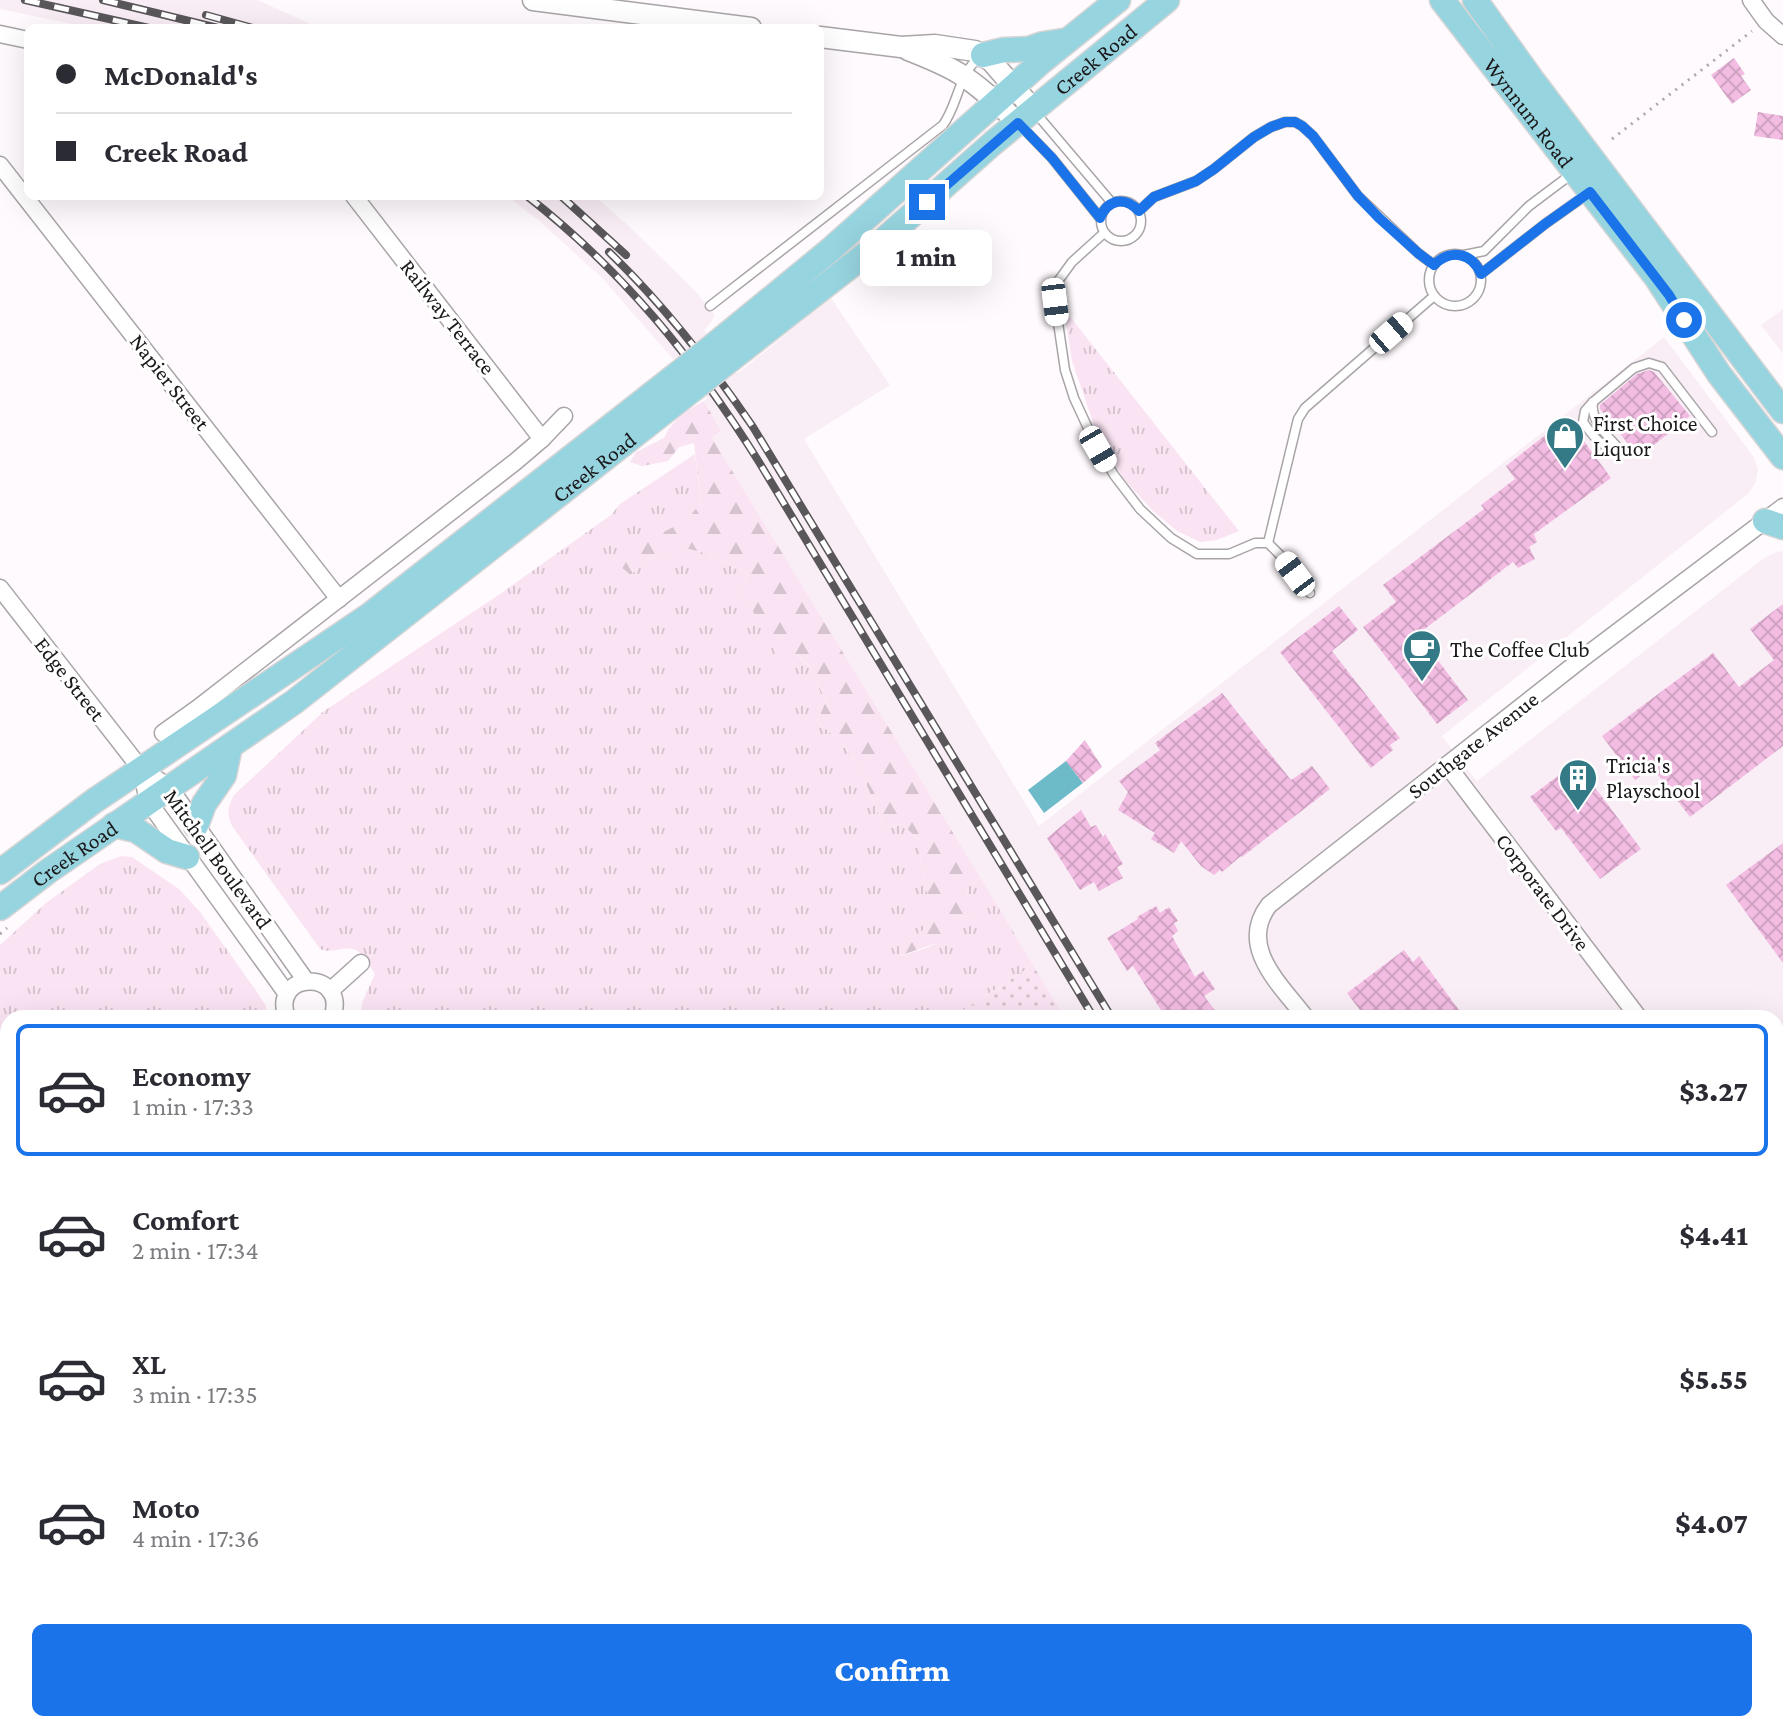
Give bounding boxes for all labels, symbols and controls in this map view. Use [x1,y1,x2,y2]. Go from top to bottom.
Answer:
street label: Creek Road [1049,18,1142,100]
street label: Wynnum Road [1479,53,1579,172]
text: McDonald's [104,58,257,91]
text: Creek Road [104,135,248,168]
route end [909,184,945,220]
callout: 1 min [861,230,993,286]
text: 1 min [896,243,956,272]
street label: Railway Terrace [395,255,501,379]
car [1040,277,1070,327]
route start [1666,302,1702,338]
car [1365,308,1417,358]
street label: Napier Street [125,329,216,436]
place label: First Choice Liquor [1593,411,1697,461]
shop icon: First Choice Liquor [1544,415,1586,470]
car [1076,422,1120,476]
street label: Creek Road [547,426,641,507]
car [1271,548,1319,600]
cafe icon: The Coffee Club [1401,628,1443,683]
street label: Edge Street [30,632,111,726]
place label: The Coffee Club [1450,637,1589,662]
street label: Southgate Avenue [1403,686,1543,804]
place label: Tricia's Playschool [1606,753,1700,803]
building icon: Tricia's Playschool [1557,757,1599,812]
street label: Mitchell Boulevard [159,784,277,934]
street label: Creek Road [26,815,122,892]
street label: Corporate Drive [1491,828,1595,956]
icon: car [36,1054,108,1126]
text: Economy [132,1059,251,1092]
text: $3.27 [1679,1074,1748,1107]
text: 1 min · 17:33 [132,1092,254,1121]
icon: car [36,1198,108,1270]
text: Comfort [132,1203,239,1236]
text: $4.41 [1679,1218,1748,1251]
text: 2 min · 17:34 [132,1236,259,1265]
icon: car [36,1342,108,1414]
text: XL [132,1347,166,1380]
text: $5.55 [1679,1362,1748,1395]
text: 3 min · 17:35 [132,1380,258,1409]
icon: car [36,1486,108,1558]
text: Moto [132,1491,200,1524]
text: $4.07 [1675,1506,1748,1539]
text: 4 min · 17:36 [132,1524,260,1553]
button: Confirm [32,1624,1752,1716]

